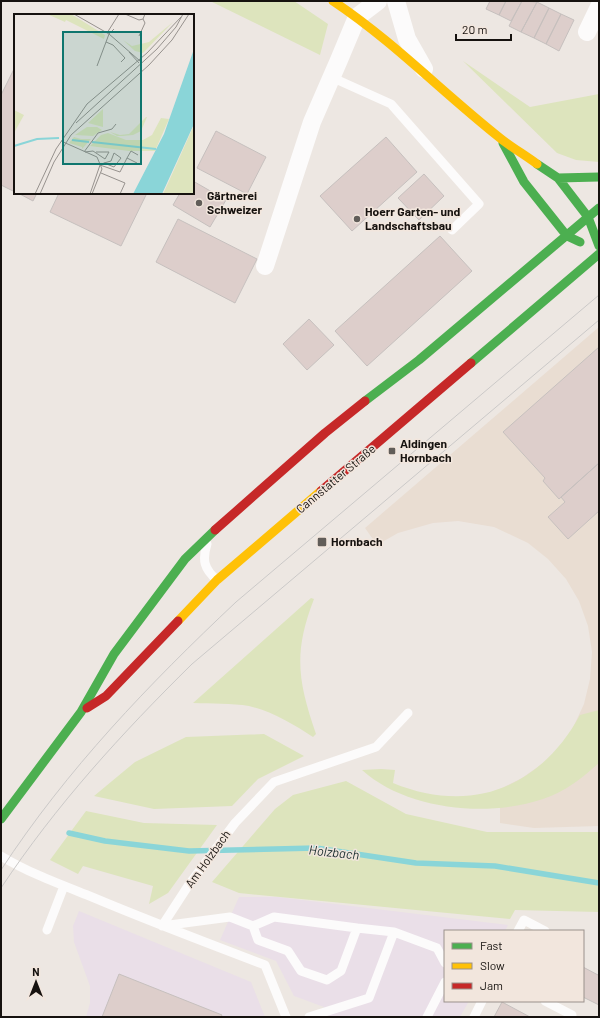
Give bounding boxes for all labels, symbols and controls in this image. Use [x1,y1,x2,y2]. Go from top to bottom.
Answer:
inset map [14,14,194,194]
scale bar [456,16,511,42]
text: 20 m [462,22,488,36]
place label: Gärtnerei Schweizer [207,188,263,216]
marker: Gärtnerei Schweizer [194,198,204,208]
place label: Hoerr Garten- und Landschaftsbau [365,204,461,232]
marker: Hoerr Garten- und Landschaftsbau [352,214,362,224]
place label: Aldingen Hornbach [400,436,452,464]
street label: Cannstatter Straße [293,441,378,515]
marker: Aldingen Hornbach [387,446,397,456]
place label: Hornbach [331,534,383,548]
marker: Hornbach [316,536,328,548]
street label: Am Holzbach [182,827,233,890]
water label: Holzbach [308,841,360,863]
legend [444,930,584,1002]
text: Fast [480,938,503,952]
text: Slow [480,958,505,972]
north arrow [16,962,56,1002]
text: N [32,965,40,978]
text: Jam [480,978,503,992]

